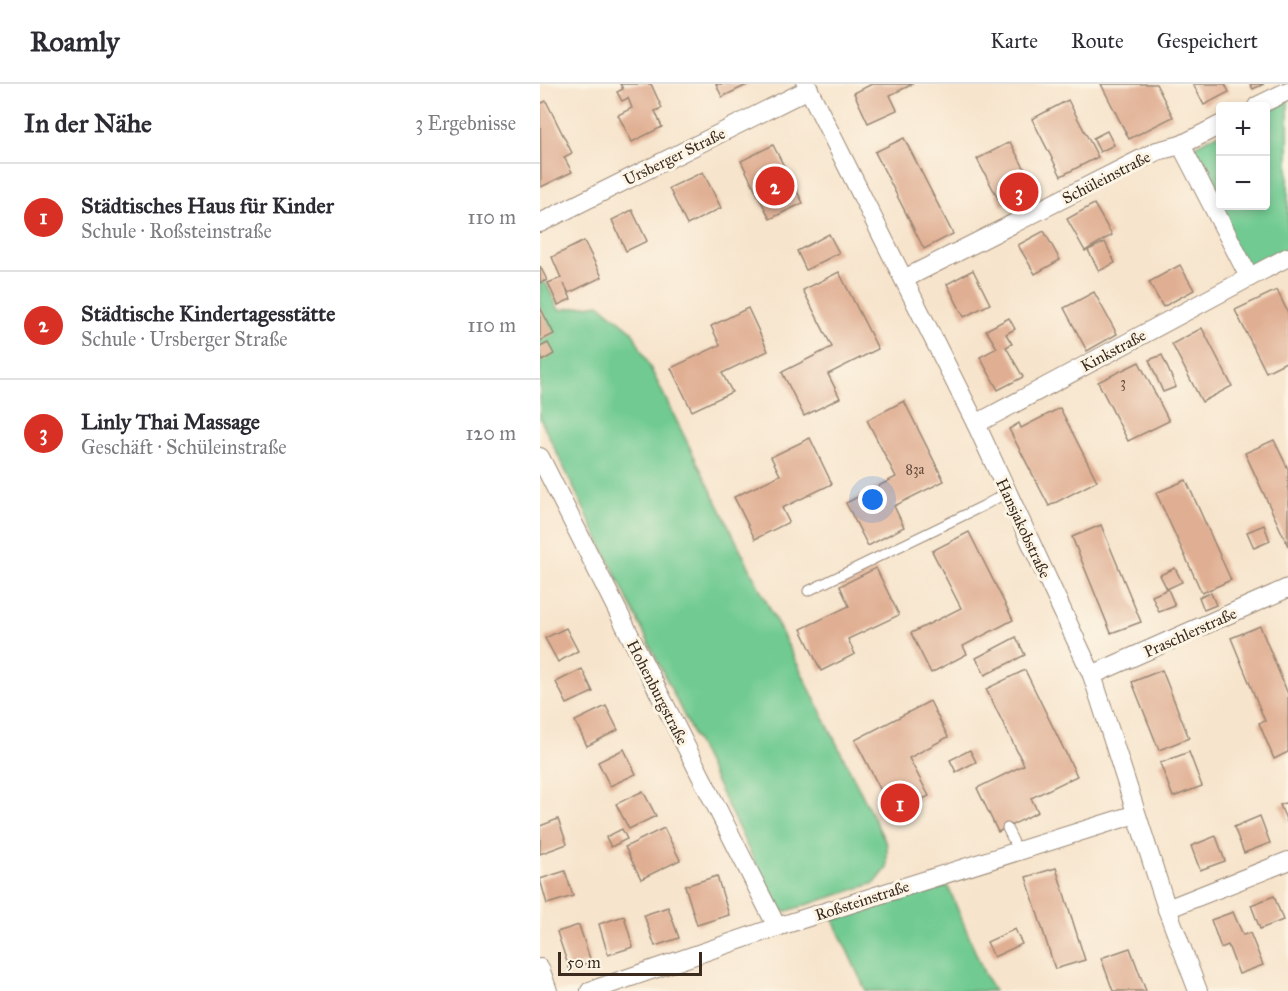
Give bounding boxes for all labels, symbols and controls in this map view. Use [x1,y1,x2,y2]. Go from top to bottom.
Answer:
text: Roamly [30,24,119,59]
text: Karte [990,28,1038,54]
text: Route [1071,28,1124,54]
text: Gespeichert [1157,28,1258,54]
map controls [1216,102,1270,210]
button: + [1216,102,1270,156]
text: In der Nähe [24,107,152,139]
text: 3 Ergebnisse [415,111,516,135]
street label: Ursberger Straße [620,124,729,190]
street label: Schüleinstraße [1059,147,1154,208]
button: − [1216,156,1270,210]
pin: 2 [756,164,794,208]
pin: 3 [1000,170,1038,214]
text: Städtisches Haus für Kinder [81,192,334,219]
text: 1 [40,205,47,229]
text: 110 m [468,205,516,229]
text: Schule · Roßsteinstraße [81,219,272,243]
text: Städtische Kindertagesstätte [81,300,335,327]
text: 2 [39,313,48,337]
text: 110 m [468,313,516,337]
street label: Kinkstraße [1077,325,1149,376]
text: Schule · Ursberger Straße [81,327,288,351]
house number: 3 [1120,374,1126,391]
text: Linly Thai Massage [81,408,260,435]
text: 3 [40,421,48,445]
text: 120 m [465,421,516,445]
text: Geschäft · Schüleinstraße [81,435,287,459]
house number: 83a [906,461,925,478]
street label: Hansjakobstraße [992,475,1055,582]
your location [858,485,887,514]
street label: Praschlerstraße [1141,603,1240,661]
street label: Hohenburgstraße [622,637,692,748]
pin: 1 [880,780,920,826]
street label: Roßsteinstraße [813,876,912,925]
scale bar [558,949,702,976]
text: 50 m [567,953,601,972]

